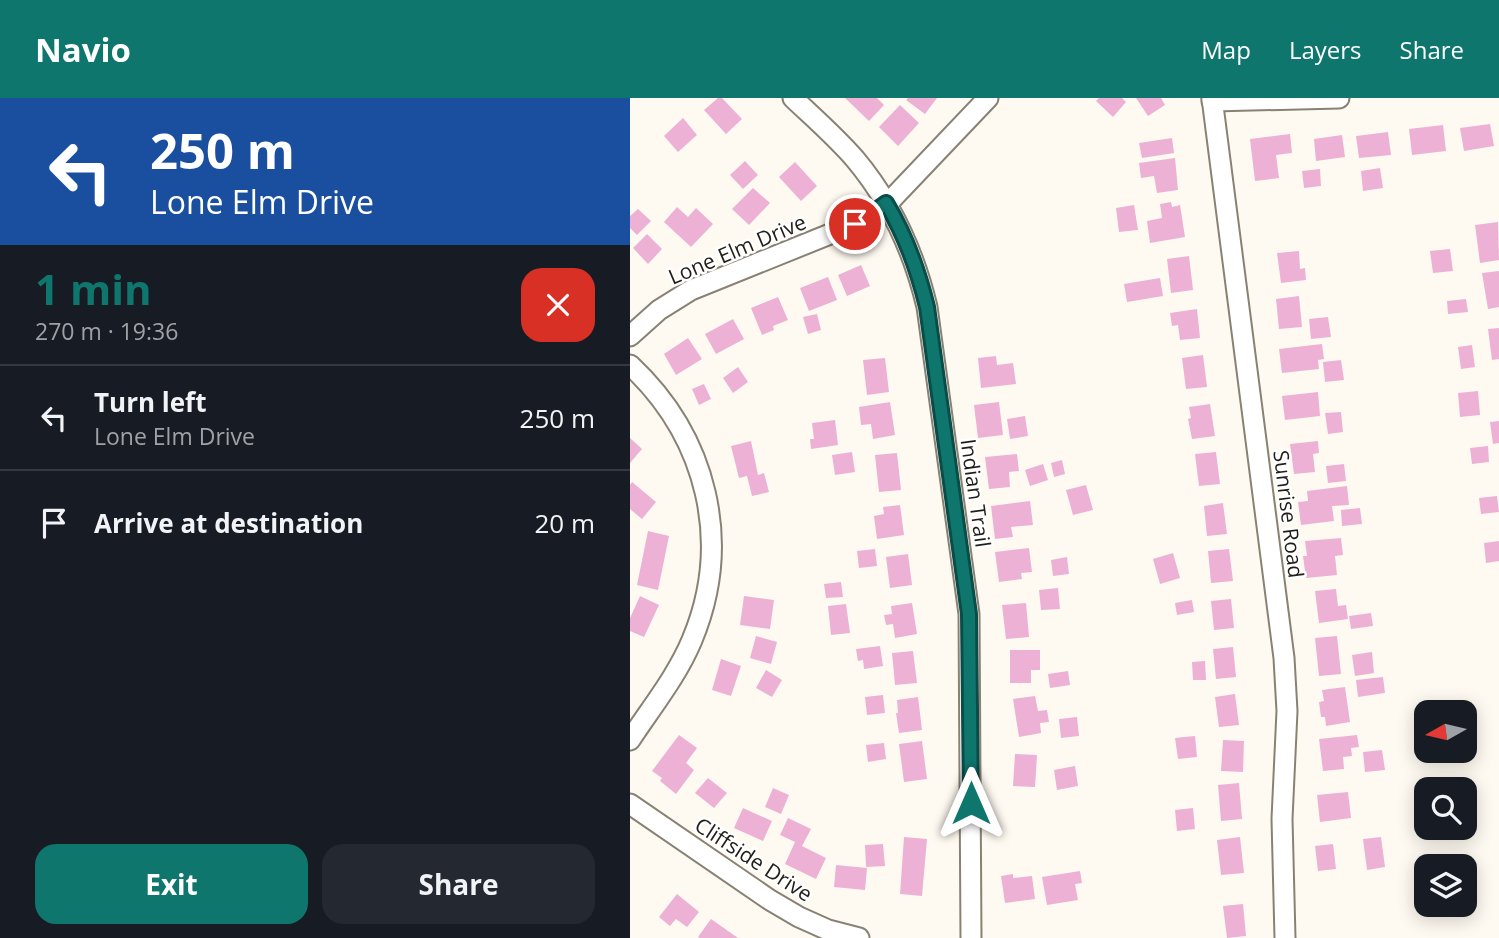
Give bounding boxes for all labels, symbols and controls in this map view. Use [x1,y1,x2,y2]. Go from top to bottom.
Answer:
text: Navio [35,27,131,72]
text: Map [1201,33,1251,66]
text: Layers [1289,33,1362,66]
text: Share [1400,33,1464,66]
text: 250 m [150,117,295,183]
icon: left [35,126,126,217]
text: Lone Elm Drive [150,180,374,223]
pin [825,194,885,254]
icon: arrive [836,205,874,243]
street label: Lone Elm Drive [664,207,810,291]
text: 1 min [35,260,152,317]
button: close [521,268,595,342]
text: 270 m · 19:36 [35,315,178,347]
text: Turn left [94,384,206,420]
icon: left [35,399,73,437]
text: 250 m [520,400,595,436]
text: Lone Elm Drive [94,420,255,452]
street label: Indian Trail [955,437,997,549]
street label: Sunrise Road [1267,449,1311,579]
icon: arrive [35,504,73,542]
text: Arrive at destination [94,505,363,541]
text: 20 m [534,505,595,541]
north arrow [1414,700,1477,763]
map controls [1414,700,1477,917]
position arrow [934,766,1008,840]
button: search [1414,777,1477,840]
street label: Cliffside Drive [690,811,818,907]
button: Exit [35,844,308,924]
button: Share [322,844,595,924]
button: layers [1414,854,1477,917]

